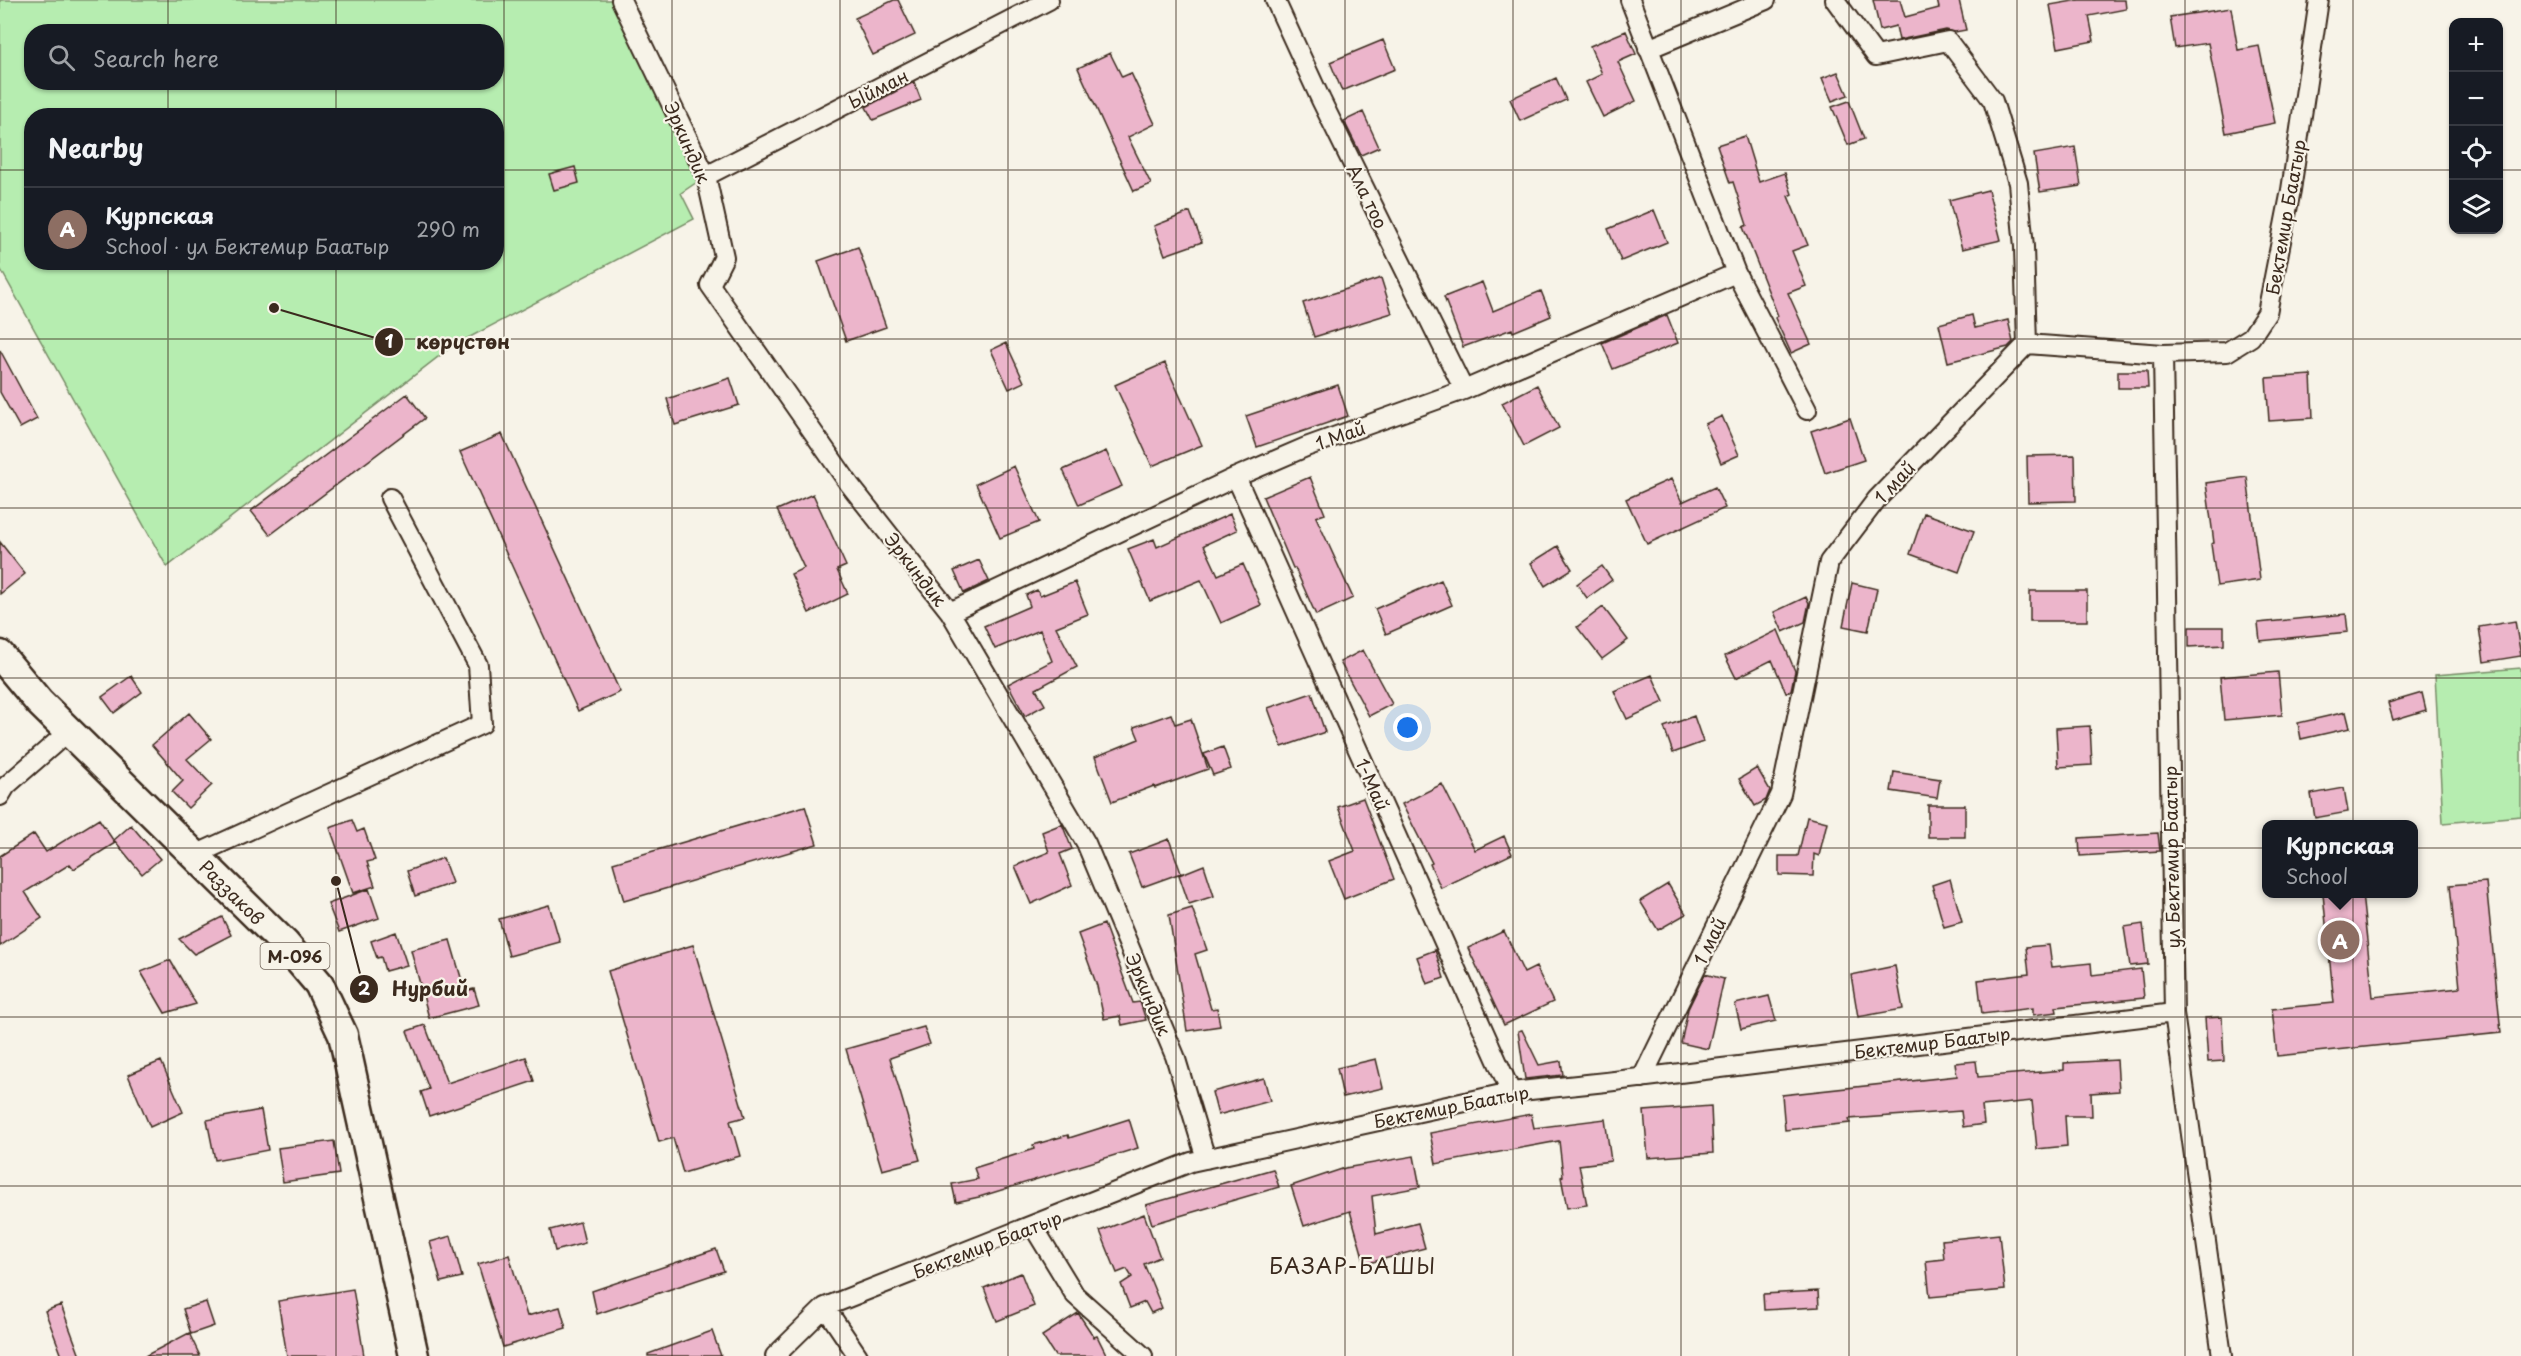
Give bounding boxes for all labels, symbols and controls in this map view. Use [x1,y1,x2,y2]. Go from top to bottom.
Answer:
map controls [2449,18,2503,234]
button: + [2449,18,2503,72]
search box [24,24,504,90]
icon: search [45,41,78,74]
text: Search here [93,41,219,74]
street label: Ыйман [843,61,913,115]
button: − [2449,72,2503,126]
street label: Эркиндик [658,97,718,188]
button: locate [2449,126,2503,180]
text: Nearby [48,128,143,167]
street label: Бектемир Баатыр [2258,137,2312,297]
street label: Ала тоо [1341,159,1395,233]
button: layers [2449,180,2503,234]
text: Курпская [105,198,214,231]
text: A [60,214,75,244]
text: 290 m [416,214,480,244]
text: School · ул Бектемир Баатыр [105,231,389,261]
callout: көрүстөн [374,323,523,361]
text: көрүстөн [416,326,510,356]
text: 1 [385,327,394,354]
street label: 1 Май [1311,414,1369,456]
street label: 1 май [1867,455,1921,509]
street label: Эркиндик [878,526,954,612]
your location [1393,713,1422,742]
street label: 1-Май [1349,753,1397,815]
street label: ул Бектемир Баатыр [2156,765,2186,949]
popup [2262,820,2418,898]
text: Курпская [2285,828,2395,861]
street label: Раззаков [193,853,271,931]
text: School [2285,861,2348,891]
street label: 1 май [1686,913,1732,969]
pin: A [2320,918,2360,962]
road number: М-096 [260,943,330,969]
street label: Эркиндик [1120,949,1179,1040]
callout: Нурбий [349,970,480,1008]
text: Нурбий [392,973,468,1003]
text: 2 [358,974,371,1001]
street label: Бектемир Баатыр [1852,1019,2012,1065]
street label: Бектемир Баатыр [1371,1078,1531,1134]
street label: Бектемир Баатыр [909,1203,1065,1285]
district label: БАЗАР-БАШЫ [1269,1249,1437,1281]

